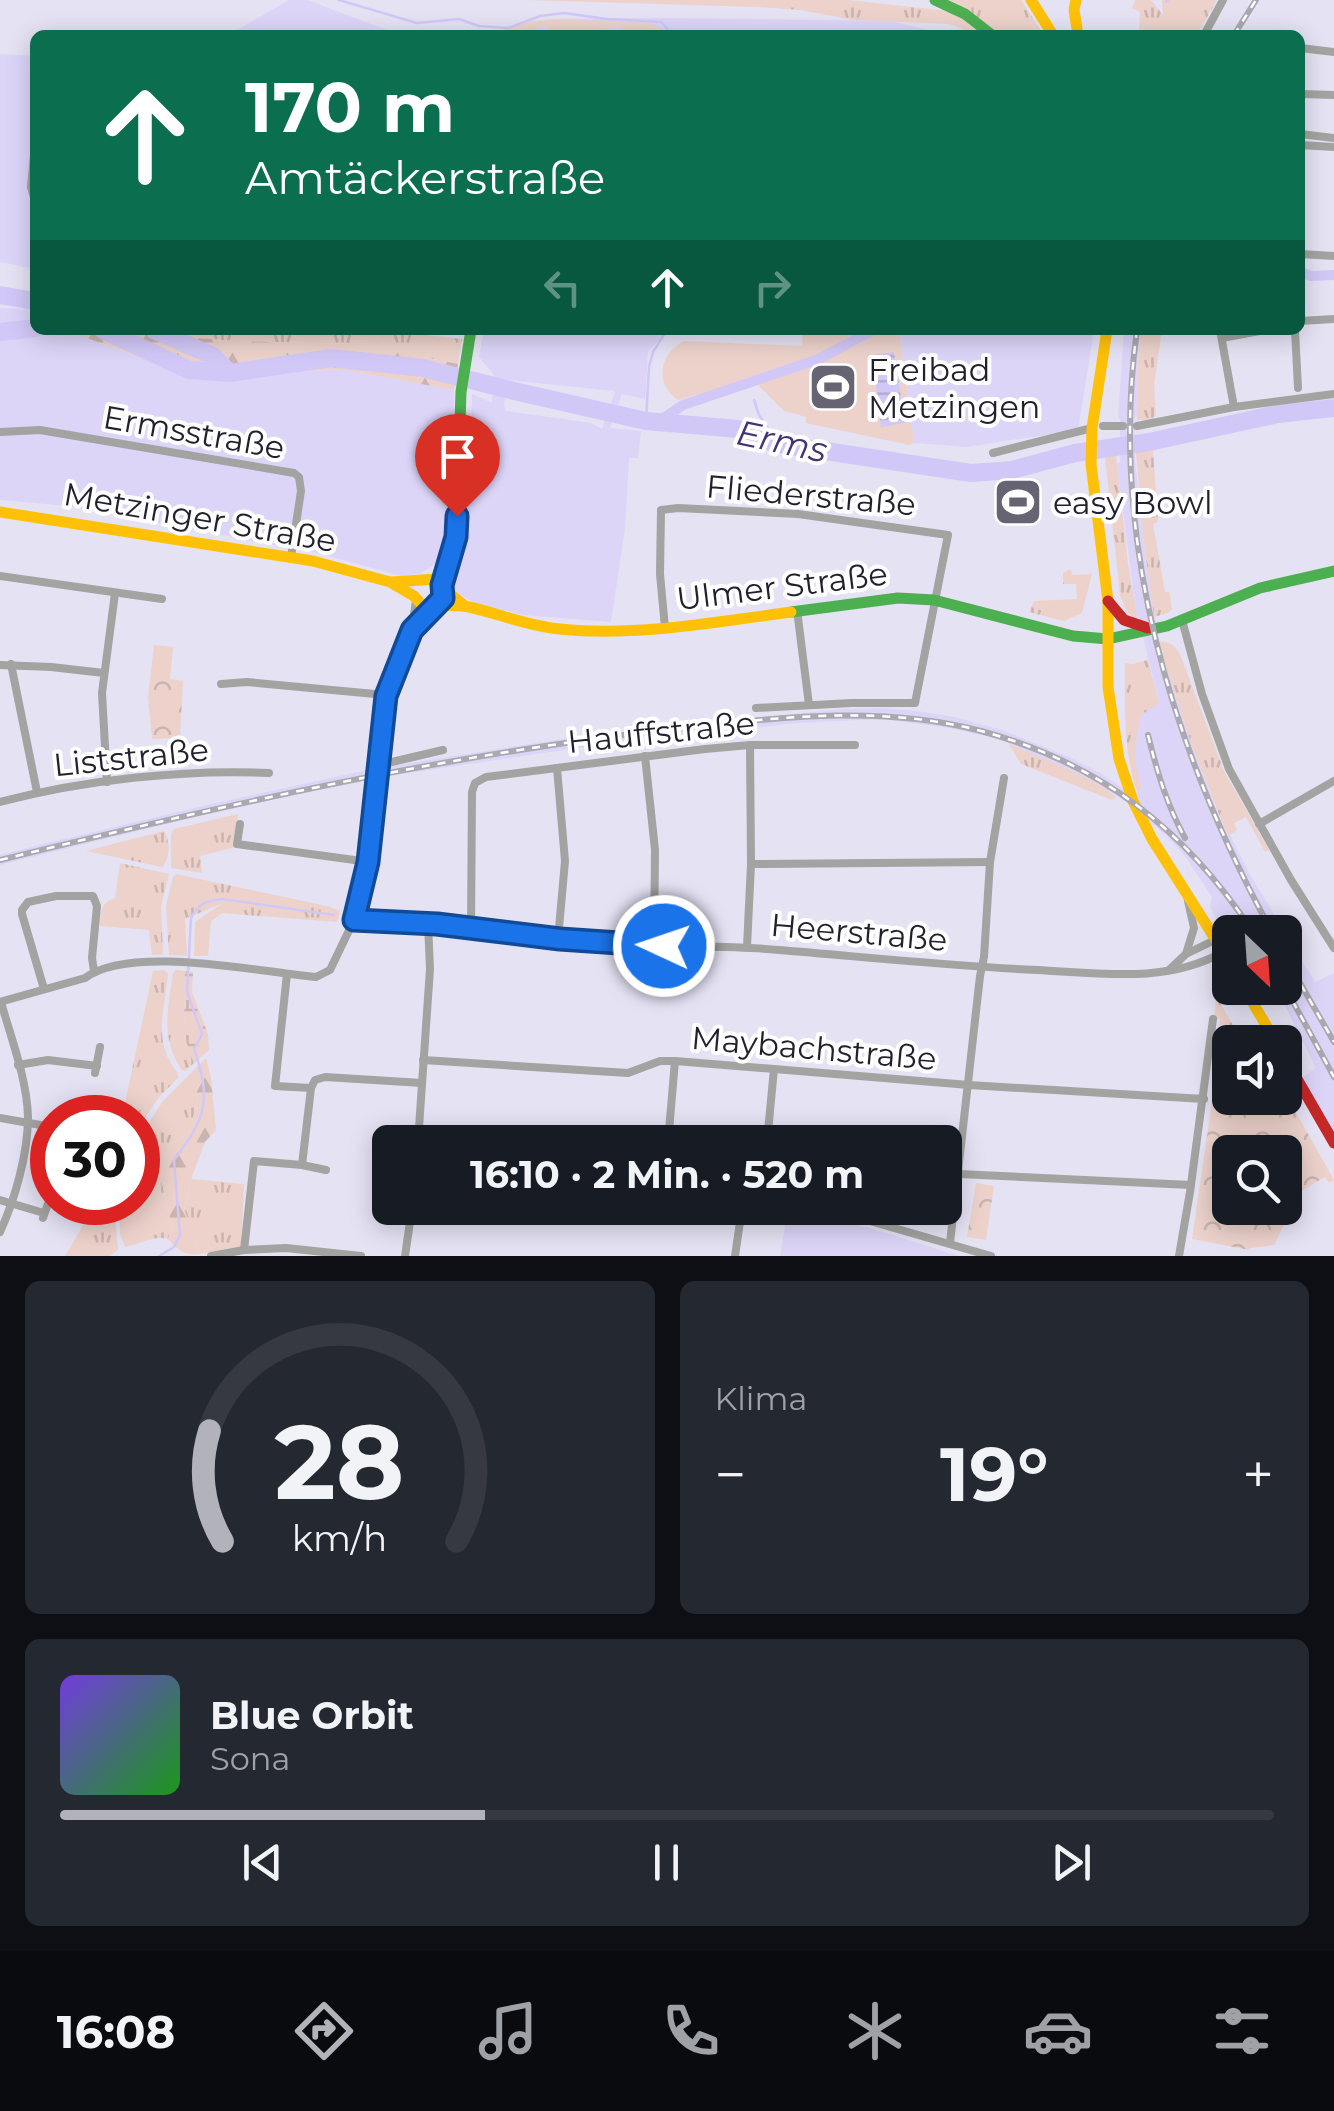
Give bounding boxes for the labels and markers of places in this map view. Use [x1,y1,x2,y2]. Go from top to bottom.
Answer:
place label: Freibad Metzingen [868,350,1040,426]
sports icon: Freibad Metzingen [807,361,859,413]
pin [415,414,500,517]
sports icon: easy Bowl [992,476,1044,528]
place label: easy Bowl [1053,483,1213,522]

